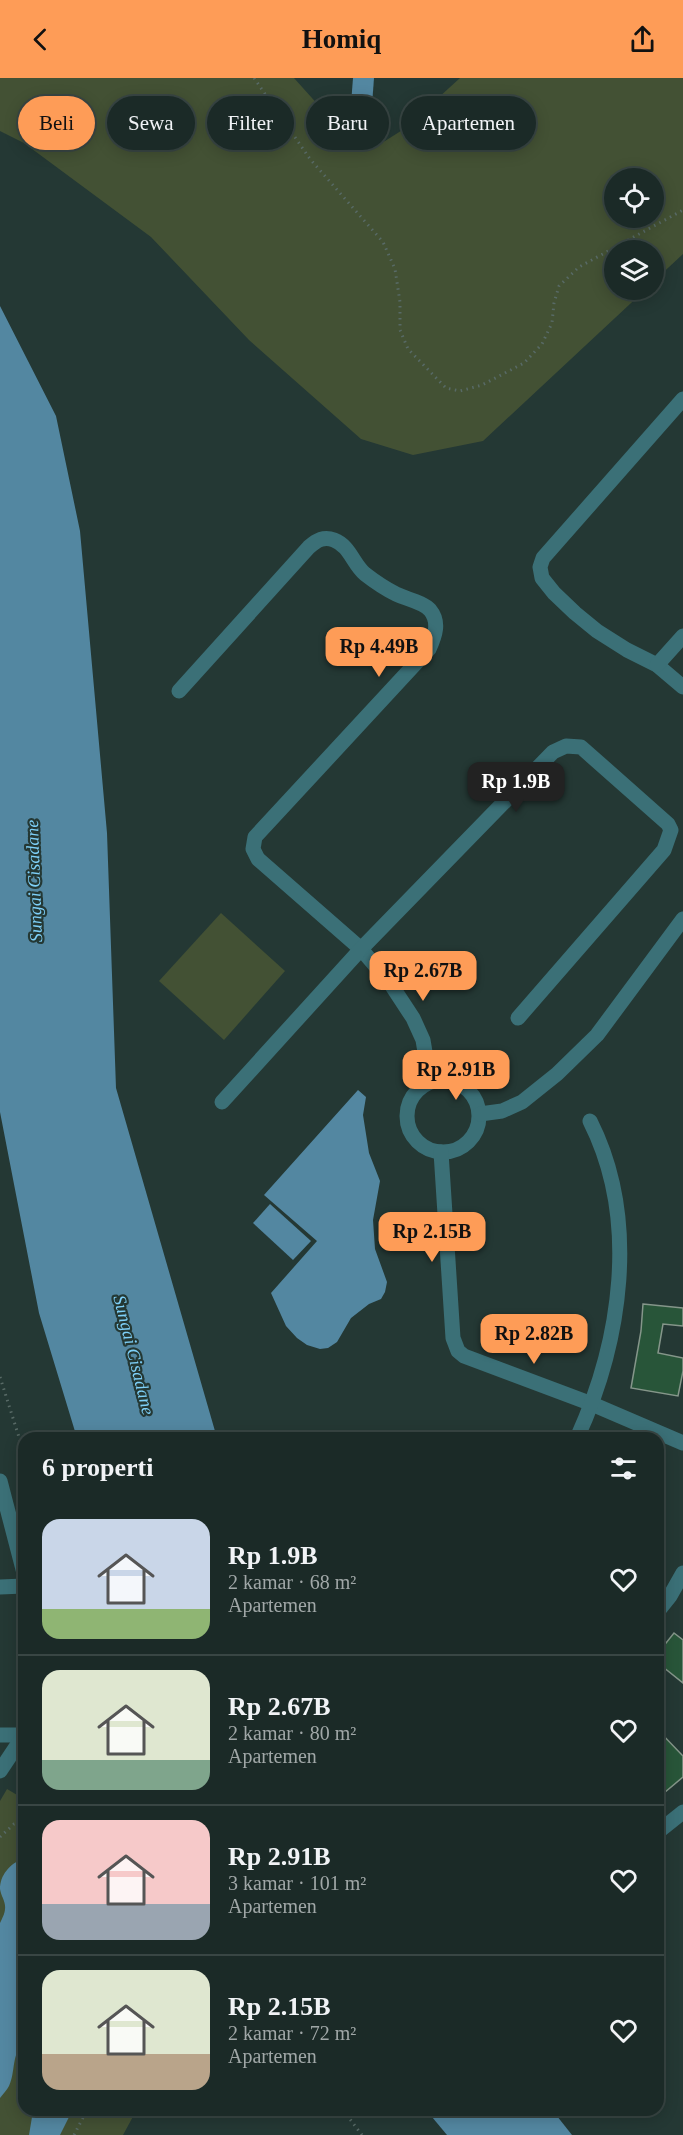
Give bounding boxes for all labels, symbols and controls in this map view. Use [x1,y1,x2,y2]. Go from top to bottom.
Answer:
icon: back [24,23,57,56]
icon: share [626,23,659,56]
text: Homiq [302,24,381,54]
chip: Beli [18,96,95,150]
chip: Sewa [107,96,195,150]
chip: Filter [207,96,294,150]
chip: Baru [306,96,389,150]
chip: Apartemen [401,96,536,150]
map controls [604,168,664,300]
button: locate [604,168,664,228]
button: layers [604,240,664,300]
pin: Rp 4.49B [317,627,441,678]
text: Rp 4.49B [340,635,418,657]
pin: Rp 1.9B [461,762,571,813]
text: Rp 1.9B [482,770,550,792]
water label: Sungai Cisadane [22,819,46,943]
pin: Rp 2.67B [361,951,485,1002]
text: Rp 2.67B [384,959,462,981]
pin: Rp 2.91B [394,1050,518,1101]
text: Rp 2.91B [417,1058,495,1080]
pin: Rp 2.15B [370,1212,494,1263]
text: Rp 2.15B [393,1220,471,1242]
water label: Sungai Cisadane [109,1293,159,1417]
pin: Rp 2.82B [472,1314,596,1365]
text: Rp 2.82B [495,1322,573,1344]
icon: filters [607,1452,640,1485]
text: 6 properti [42,1453,153,1482]
text: Rp 1.9B [228,1541,318,1570]
icon: home [90,1543,162,1615]
icon: heart [607,1563,640,1596]
text: 2 kamar · 68 m² [228,1571,356,1593]
text: Apartemen [228,1594,317,1616]
text: Rp 2.67B [228,1692,331,1721]
icon: home [90,1694,162,1766]
icon: heart [607,1714,640,1747]
text: 2 kamar · 80 m² [228,1722,356,1744]
text: Apartemen [228,1745,317,1767]
text: Rp 2.91B [228,1842,331,1871]
icon: home [90,1844,162,1916]
icon: heart [607,1864,640,1897]
text: 3 kamar · 101 m² [228,1872,366,1894]
text: Apartemen [228,1895,317,1917]
text: Rp 2.15B [228,1992,331,2021]
icon: home [90,1994,162,2066]
icon: heart [607,2014,640,2047]
text: 2 kamar · 72 m² [228,2022,356,2044]
text: Apartemen [228,2045,317,2067]

